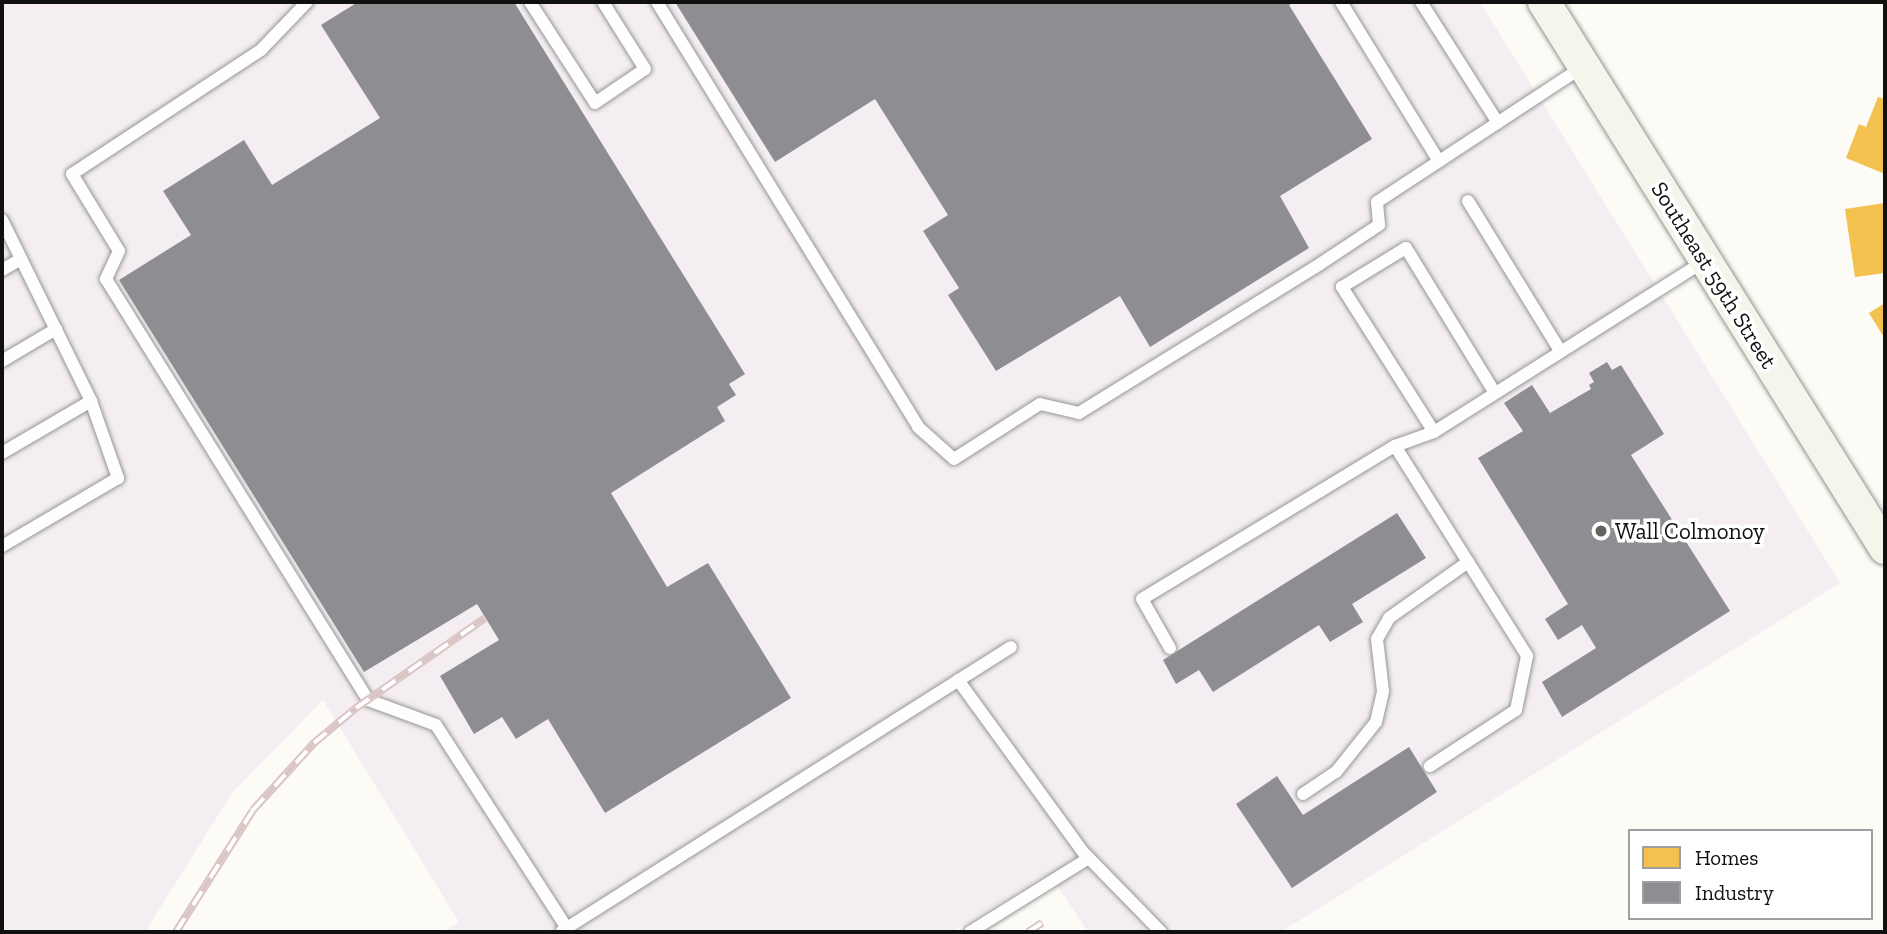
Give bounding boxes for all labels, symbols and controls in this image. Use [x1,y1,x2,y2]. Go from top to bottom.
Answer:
street label: Southeast 59th Street [1645,176,1783,374]
place label: Wall Colmonoy [1615,517,1765,545]
marker: Wall Colmonoy [1593,523,1609,539]
legend [1628,829,1873,920]
text: Homes [1695,845,1758,870]
text: Industry [1695,880,1774,905]

